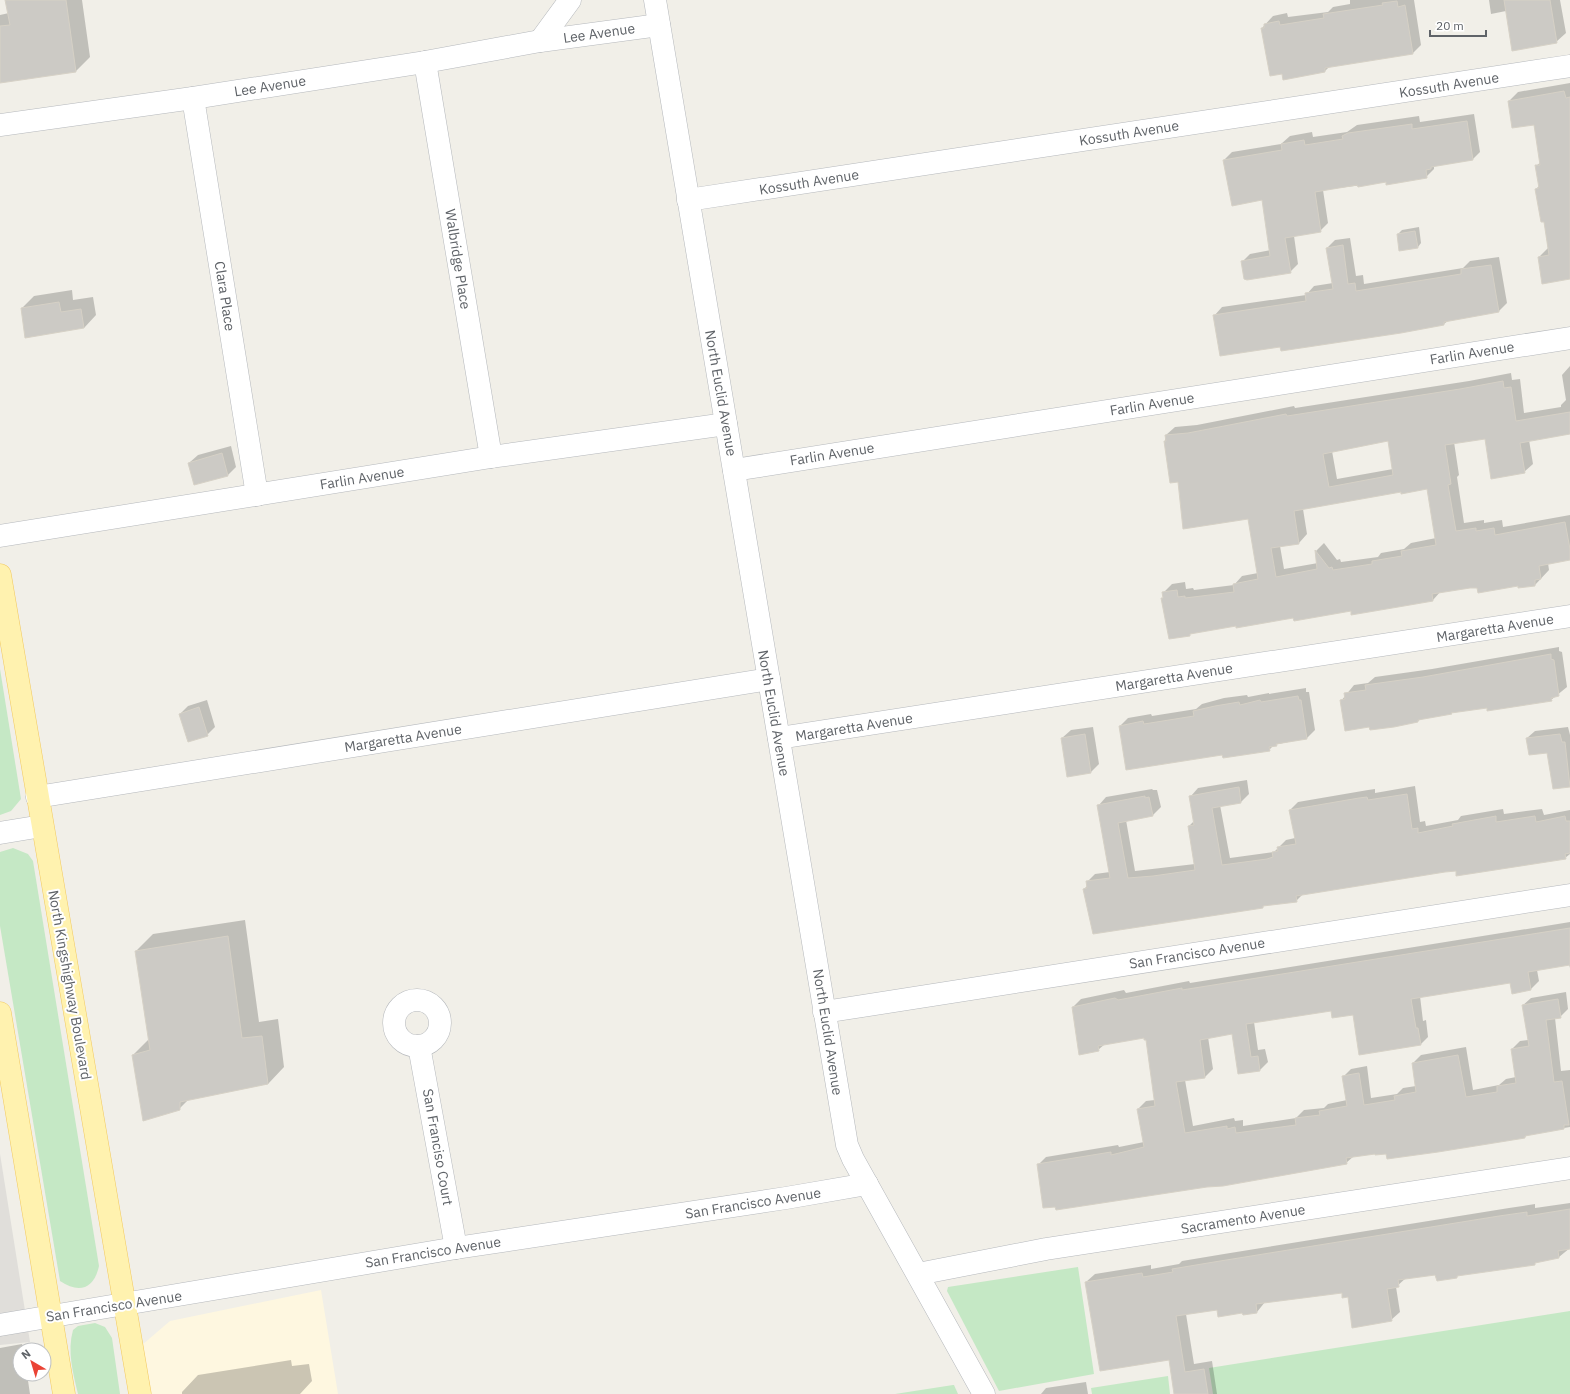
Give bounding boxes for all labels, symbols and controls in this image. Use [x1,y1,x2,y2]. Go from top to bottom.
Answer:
scale bar [1430,12,1486,38]
text: 20 m [1436,18,1464,33]
street label: Lee Avenue [562,19,636,47]
street label: Kossuth Avenue [1398,68,1500,102]
street label: Lee Avenue [233,71,307,101]
street label: Kossuth Avenue [1078,116,1180,150]
street label: Kossuth Avenue [758,165,860,199]
street label: Walbridge Place [441,208,475,311]
street label: Clara Place [211,260,239,332]
street label: North Euclid Avenue [701,329,741,458]
street label: Farlin Avenue [1429,337,1516,369]
street label: Farlin Avenue [1109,388,1196,420]
street label: Farlin Avenue [789,438,876,470]
street label: Farlin Avenue [319,462,406,494]
street label: Margaretta Avenue [1435,610,1555,646]
street label: North Euclid Avenue [754,649,794,778]
street label: Margaretta Avenue [1114,659,1234,695]
street label: Margaretta Avenue [794,709,914,745]
street label: Margaretta Avenue [343,720,463,756]
street label: North Kingshighway Boulevard [44,889,96,1081]
street label: San Francisco Avenue [1128,933,1266,973]
street label: North Euclid Avenue [809,968,847,1097]
street label: San Franciso Court [419,1087,457,1207]
street label: San Francisco Avenue [684,1183,822,1223]
street label: Sacramento Avenue [1179,1200,1307,1238]
street label: San Francisco Avenue [364,1232,502,1272]
street label: San Francisco Avenue [45,1286,183,1326]
north arrow [12,1342,52,1382]
text: N [18,1346,33,1362]

